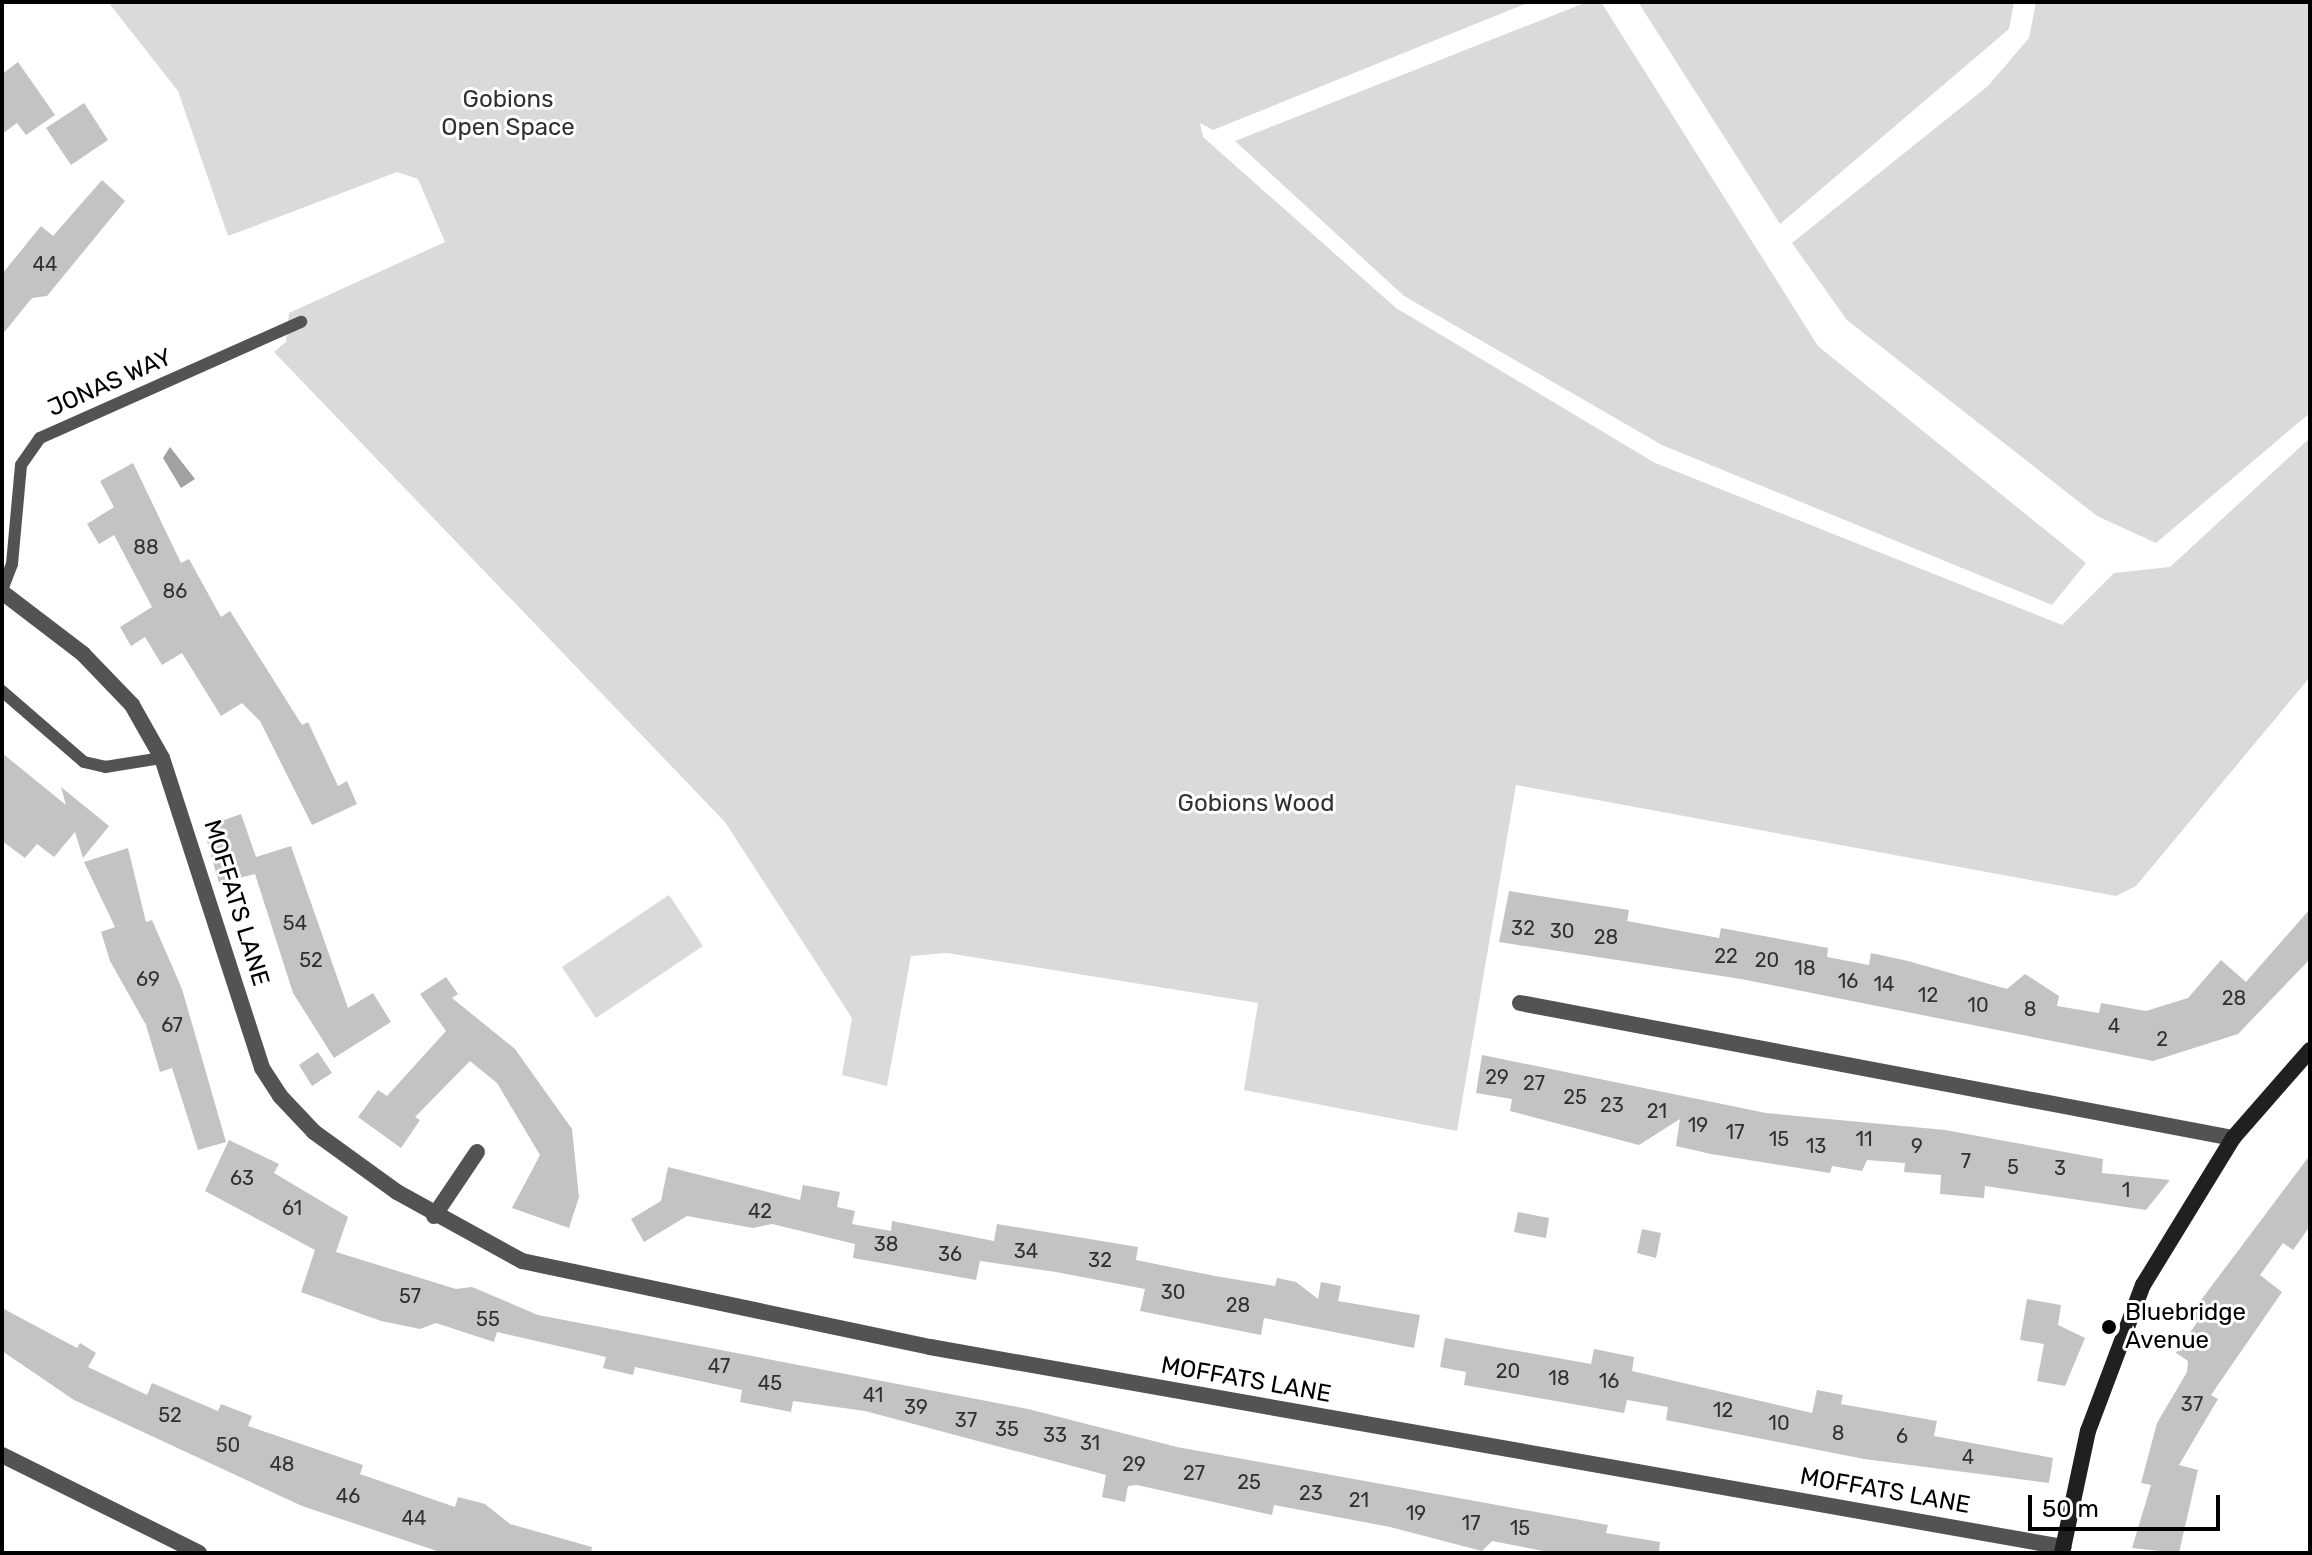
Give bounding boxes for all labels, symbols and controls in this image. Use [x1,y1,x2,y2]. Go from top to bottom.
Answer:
park label: Gobions Open Space [441,86,575,142]
house number: 44 [33,252,57,276]
street label: JONAS WAY [43,343,177,423]
house number: 88 [133,535,159,559]
house number: 86 [163,579,187,603]
park label: Gobions Wood [1177,790,1335,818]
street label: MOFFATS LANE [197,817,275,989]
house number: 54 [283,911,307,935]
house number: 32 [1511,916,1535,940]
house number: 30 [1550,919,1574,943]
house number: 28 [1594,925,1618,949]
house number: 22 [1714,944,1738,968]
house number: 52 [299,948,323,972]
house number: 20 [1755,948,1779,972]
house number: 18 [1794,956,1816,980]
house number: 69 [136,967,160,991]
house number: 16 [1838,969,1858,993]
house number: 14 [1874,972,1894,996]
house number: 12 [1918,983,1938,1007]
house number: 28 [2222,986,2246,1010]
house number: 10 [1967,993,1989,1017]
house number: 8 [2024,997,2036,1021]
house number: 67 [161,1013,183,1037]
house number: 4 [2108,1014,2120,1038]
house number: 2 [2156,1027,2168,1051]
house number: 29 [1485,1065,1509,1089]
house number: 27 [1523,1071,1545,1095]
house number: 25 [1563,1085,1587,1109]
house number: 23 [1600,1093,1624,1117]
house number: 21 [1647,1099,1667,1123]
house number: 19 [1688,1113,1708,1137]
house number: 17 [1726,1120,1744,1144]
house number: 15 [1769,1127,1789,1151]
house number: 11 [1855,1127,1873,1151]
house number: 13 [1806,1134,1826,1158]
house number: 9 [1911,1134,1923,1158]
house number: 7 [1961,1149,1971,1173]
house number: 5 [2007,1155,2019,1179]
house number: 3 [2054,1156,2066,1180]
house number: 63 [230,1166,254,1190]
house number: 1 [2122,1178,2130,1202]
house number: 61 [282,1196,302,1220]
house number: 42 [748,1199,772,1223]
house number: 38 [874,1232,898,1256]
house number: 34 [1014,1239,1038,1263]
house number: 36 [938,1242,962,1266]
house number: 32 [1088,1248,1112,1272]
house number: 30 [1161,1280,1185,1304]
house number: 57 [399,1284,421,1308]
house number: 28 [1226,1293,1250,1317]
place label: Bluebridge Avenue [2125,1299,2246,1355]
house number: 55 [476,1307,500,1331]
marker: Bluebridge Avenue [2100,1318,2118,1336]
street label: MOFFATS LANE [1159,1351,1333,1409]
house number: 47 [708,1354,730,1378]
house number: 20 [1496,1359,1520,1383]
house number: 18 [1548,1366,1570,1390]
house number: 16 [1599,1369,1619,1393]
house number: 45 [758,1371,782,1395]
house number: 41 [863,1383,883,1407]
house number: 37 [2181,1392,2203,1416]
house number: 39 [904,1395,928,1419]
house number: 12 [1713,1398,1733,1422]
house number: 52 [158,1403,182,1427]
house number: 37 [955,1408,977,1432]
house number: 10 [1768,1411,1790,1435]
house number: 35 [995,1417,1019,1441]
house number: 8 [1832,1421,1844,1445]
house number: 33 [1043,1423,1067,1447]
house number: 6 [1896,1424,1908,1448]
house number: 31 [1080,1431,1100,1455]
house number: 50 [216,1433,240,1457]
house number: 4 [1962,1445,1974,1469]
house number: 48 [269,1452,295,1476]
house number: 29 [1122,1452,1146,1476]
house number: 27 [1183,1461,1205,1485]
street label: MOFFATS LANE [1798,1462,1972,1520]
house number: 25 [1237,1470,1261,1494]
scale bar [2032,1479,2224,1529]
house number: 23 [1299,1481,1323,1505]
house number: 46 [336,1484,360,1508]
house number: 21 [1349,1488,1369,1512]
text: 50 m [2042,1495,2099,1523]
house number: 19 [1406,1501,1426,1525]
house number: 44 [402,1506,426,1530]
house number: 17 [1462,1511,1480,1535]
house number: 15 [1510,1516,1530,1540]

